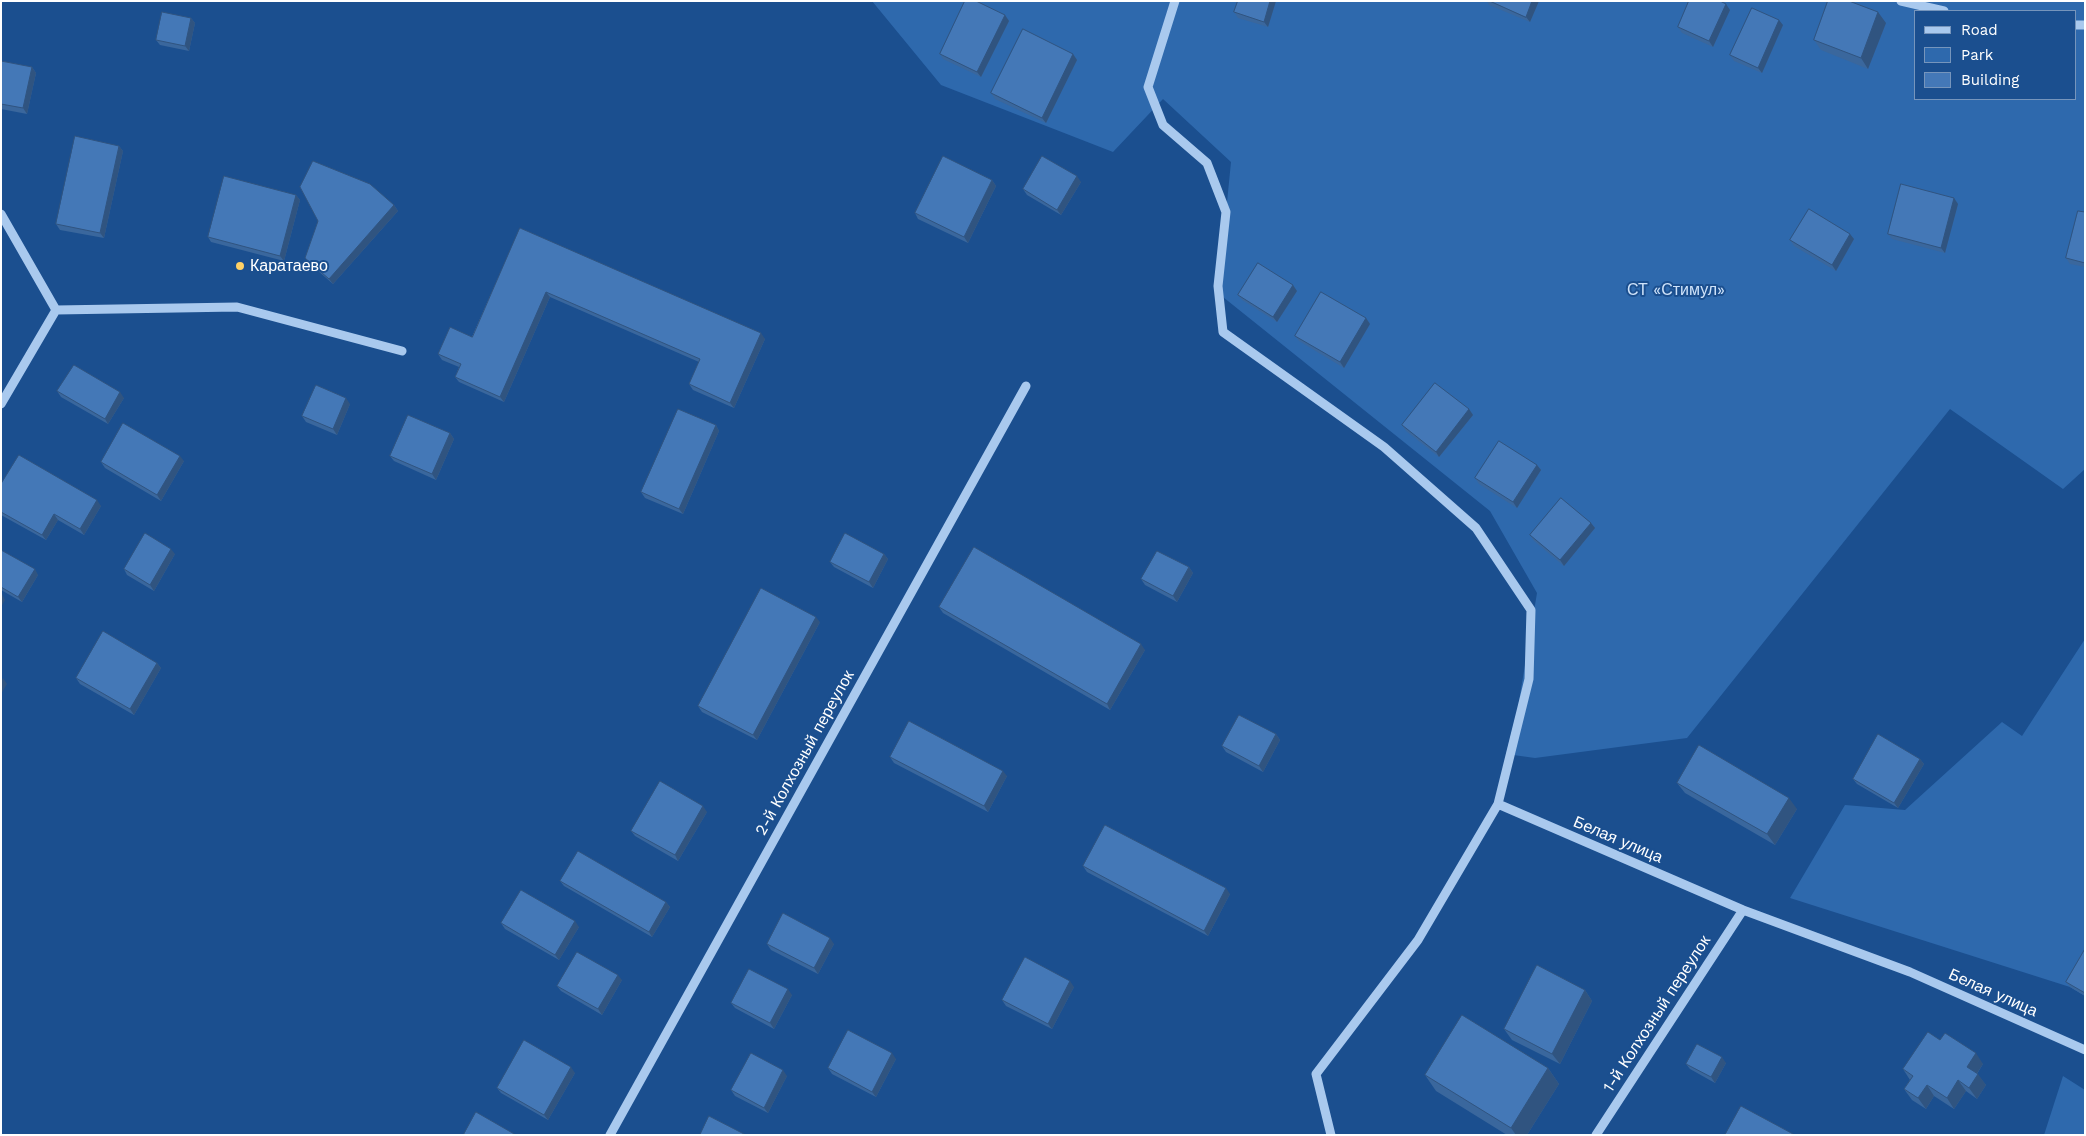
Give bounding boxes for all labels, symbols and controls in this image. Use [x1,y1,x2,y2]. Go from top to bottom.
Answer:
legend [1914,10,2076,100]
text: Road [1961,21,1998,39]
text: Park [1961,46,1993,64]
text: Building [1961,71,2019,89]
place label: Каратаево [250,256,328,276]
marker: Каратаево [234,260,246,272]
park label: СТ «Стимул» [1627,280,1725,300]
street label: 2-й Колхозный переулок [752,667,858,839]
street label: Белая улица [1570,813,1666,867]
street label: 1-й Колхозный переулок [1599,932,1715,1096]
street label: Белая улица [1946,965,2040,1021]

